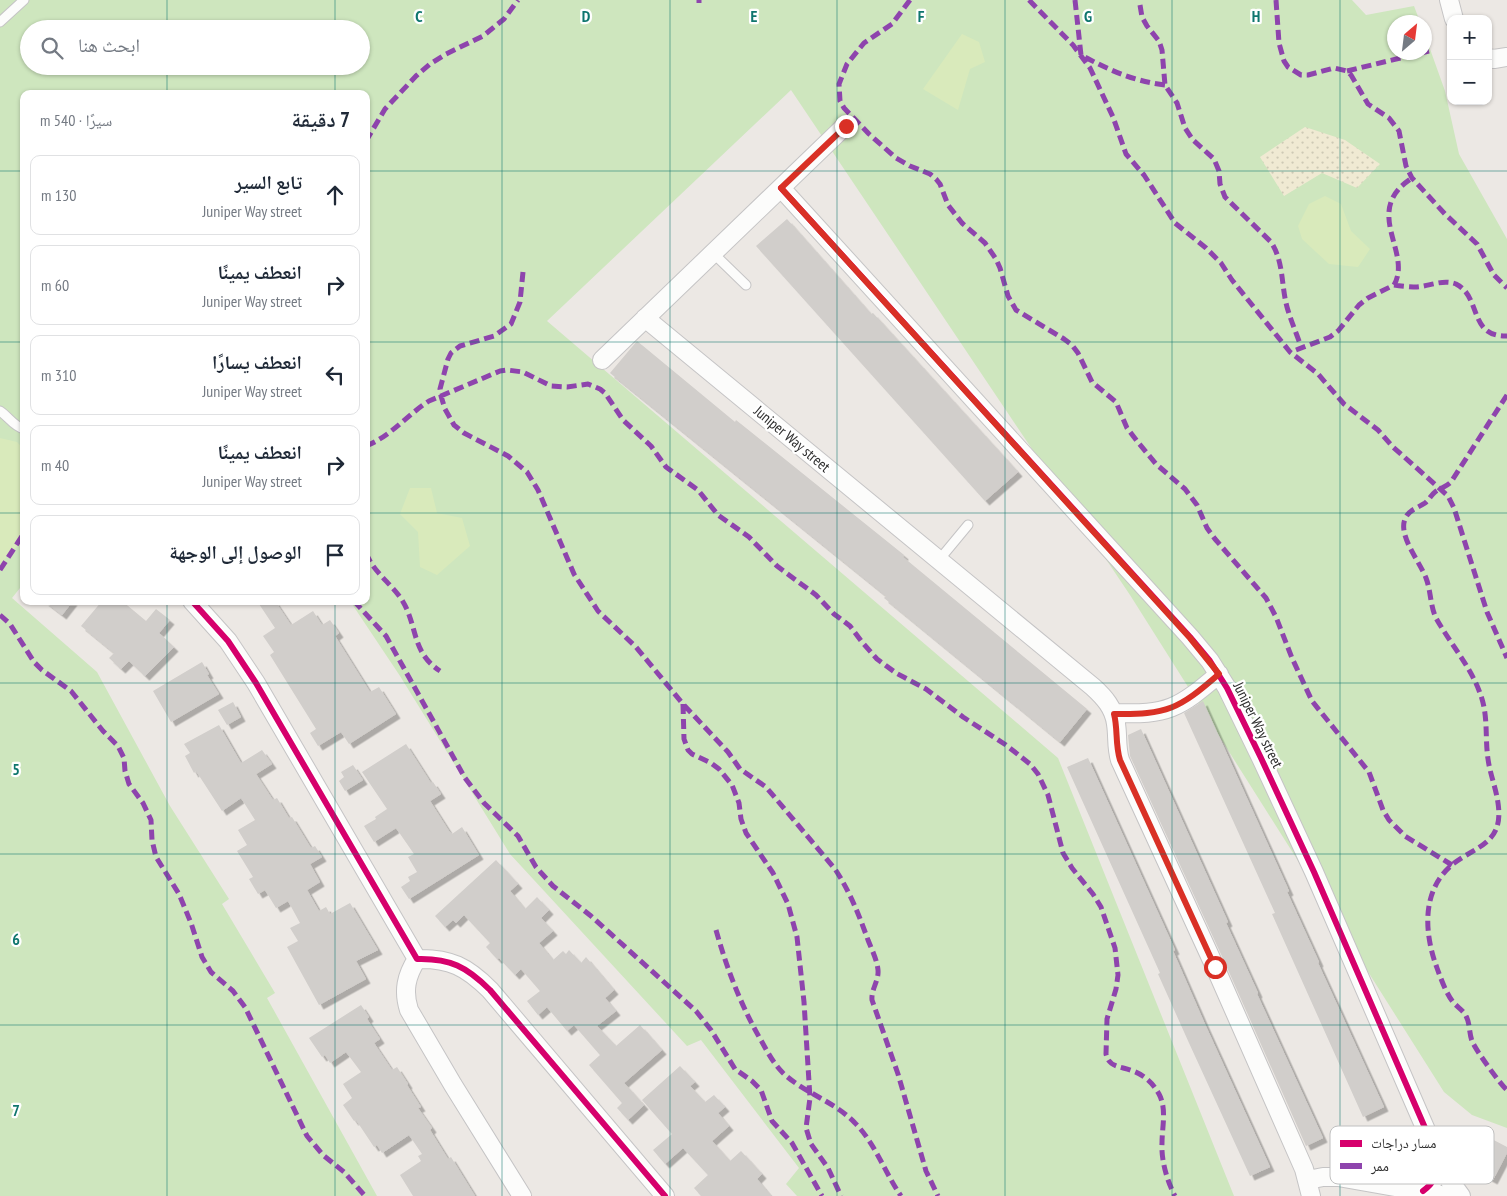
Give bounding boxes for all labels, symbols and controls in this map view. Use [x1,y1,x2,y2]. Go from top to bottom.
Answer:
text: C [415,6,423,26]
text: D [582,6,591,26]
text: E [751,6,758,26]
text: F [918,6,925,26]
text: G [1084,6,1092,26]
text: H [1252,6,1260,26]
north arrow [1387,15,1432,60]
map controls [1447,15,1492,105]
button: + [1447,15,1492,60]
search box [20,20,370,75]
text: ابحث هنا [78,33,140,57]
icon: search [38,34,66,62]
button: − [1447,60,1492,105]
text: 7 دقيقة [292,106,350,133]
text: سيرًا · 540 m [40,110,112,130]
route end [835,115,858,138]
text: تابع السير [235,170,302,194]
icon: ahead [321,181,349,209]
text: 130 m [41,185,76,205]
text: Juniper Way street [202,201,302,221]
text: انعطف يمينًا [218,260,302,284]
icon: right [321,271,349,299]
text: 60 m [41,275,69,295]
text: Juniper Way street [202,291,302,311]
text: انعطف يسارًا [212,350,302,374]
icon: left [321,361,349,389]
text: 310 m [41,365,76,385]
text: Juniper Way street [202,381,302,401]
street label: Juniper Way street [750,401,834,476]
text: انعطف يمينًا [218,440,302,464]
icon: right [321,451,349,479]
text: 40 m [41,455,69,475]
text: Juniper Way street [202,471,302,491]
text: الوصول إلى الوجهة [169,540,302,564]
icon: arrive [321,541,349,569]
street label: Juniper Way street [1229,678,1287,771]
text: 5 [12,759,20,779]
text: 6 [12,929,20,949]
route start [1204,956,1227,979]
text: 7 [12,1100,20,1120]
legend [1330,1126,1494,1184]
text: مسار دراجات [1371,1134,1436,1152]
text: ممر [1370,1157,1389,1175]

